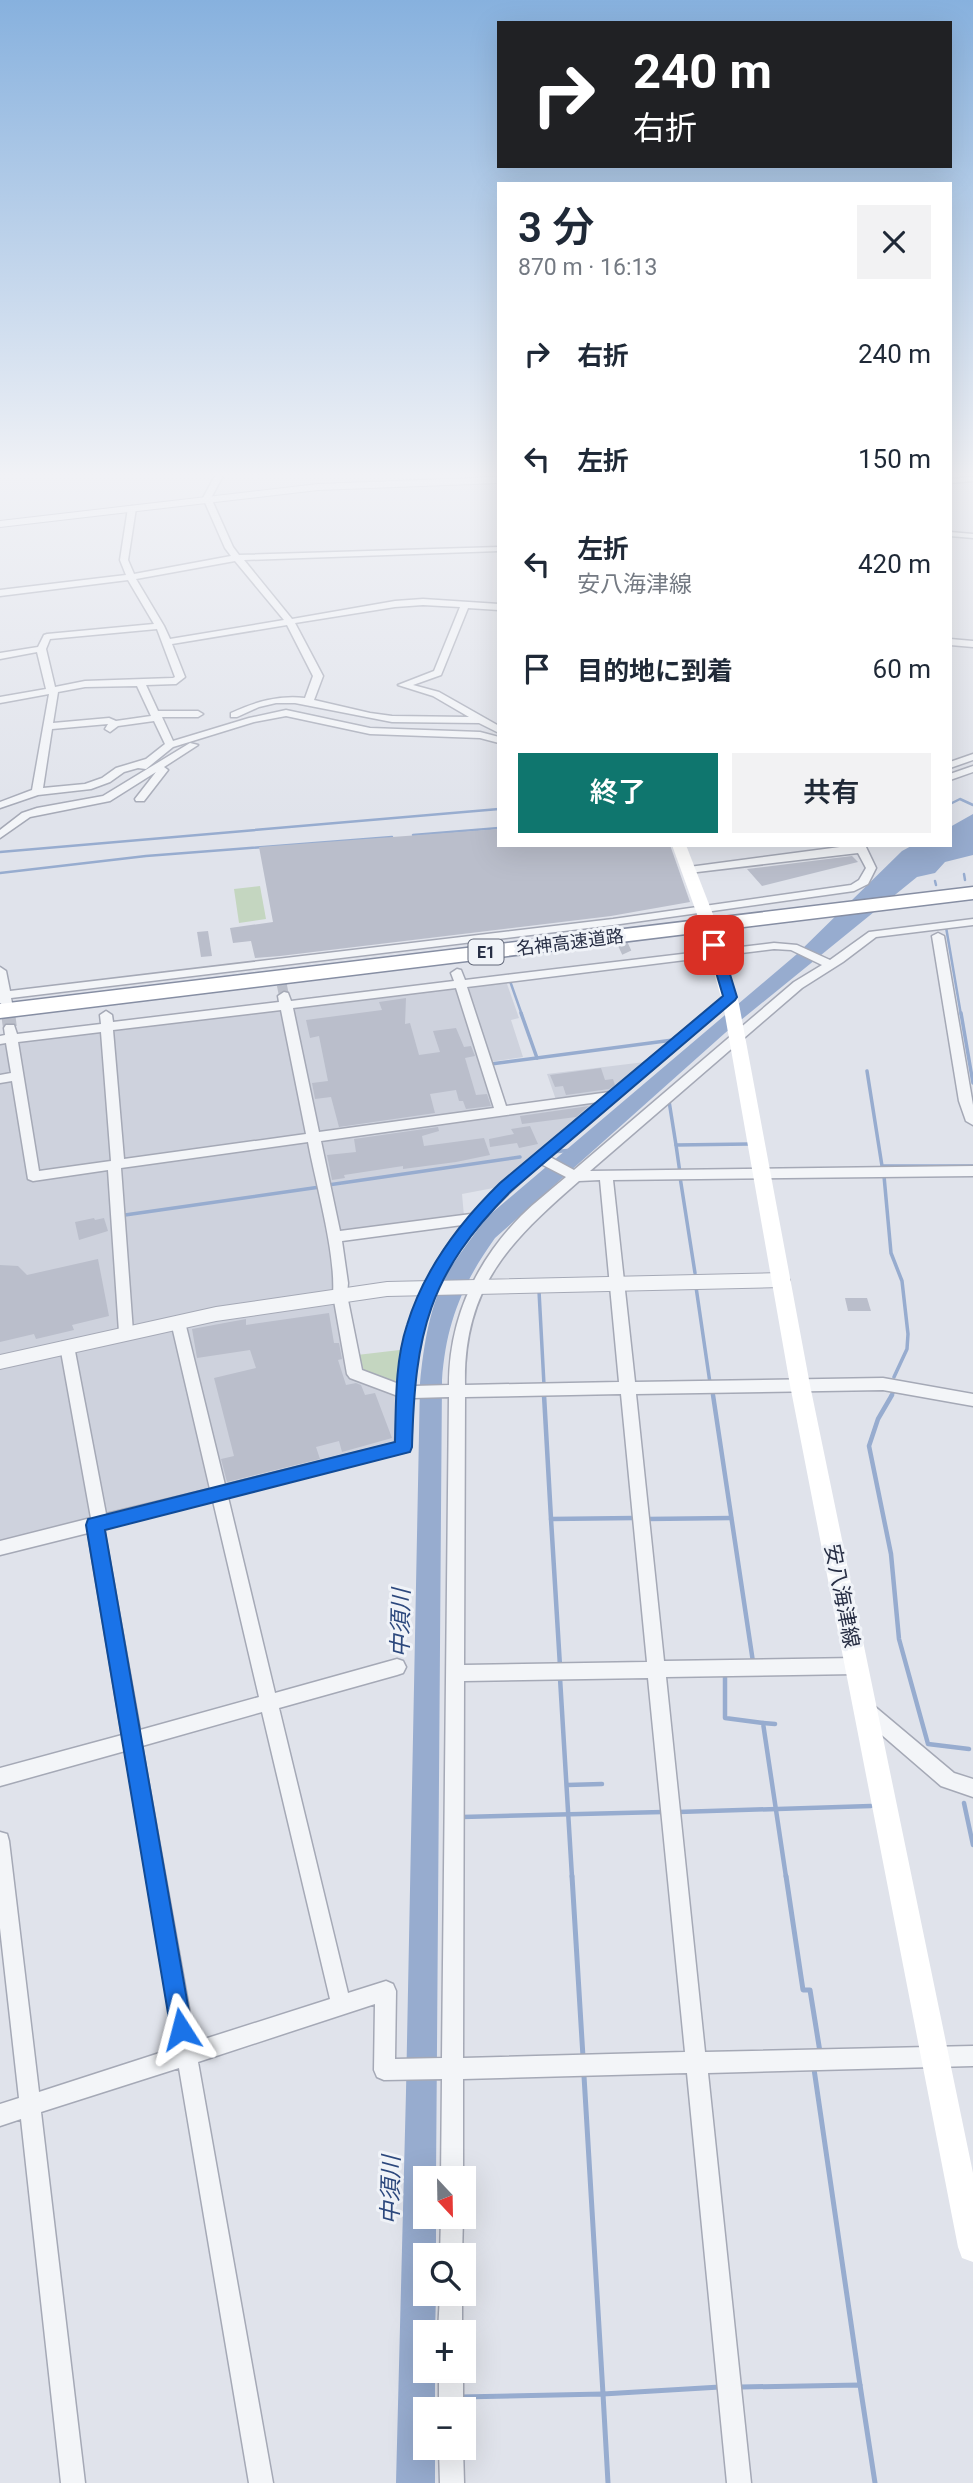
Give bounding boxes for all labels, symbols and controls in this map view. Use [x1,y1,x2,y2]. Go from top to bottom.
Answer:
text: 240 m [633,43,772,100]
icon: right [518,49,609,140]
text: 右折 [633,109,697,147]
text: 3 分 [518,203,594,252]
button: close [857,205,931,279]
text: 870 m · 16:13 [518,254,657,281]
icon: right [518,335,556,373]
text: 240 m [858,339,931,369]
text: 右折 [577,341,629,371]
icon: left [518,440,556,478]
text: 150 m [858,444,931,474]
text: 左折 [577,446,629,476]
text: 左折 [577,534,629,564]
icon: left [518,545,556,583]
text: 420 m [858,549,931,579]
text: 安八海津線 [577,571,692,598]
icon: arrive [518,650,556,688]
text: 60 m [873,654,931,684]
text: 目的地に到着 [577,656,733,686]
button: 終了 [518,753,718,833]
button: 共有 [732,753,931,833]
pin [684,915,744,975]
street label: 名神高速道路 [515,925,625,959]
icon: arrive [695,926,733,964]
road number: E1 [468,940,504,964]
street label: 安八海津線 [820,1542,864,1650]
water label: 中須川 [387,1585,415,1658]
position arrow [144,1992,218,2066]
water label: 中須川 [377,2152,405,2225]
north arrow [413,2166,476,2230]
map controls [413,2166,476,2460]
button: search [413,2243,476,2306]
button: + [413,2320,476,2383]
button: − [413,2397,476,2460]

